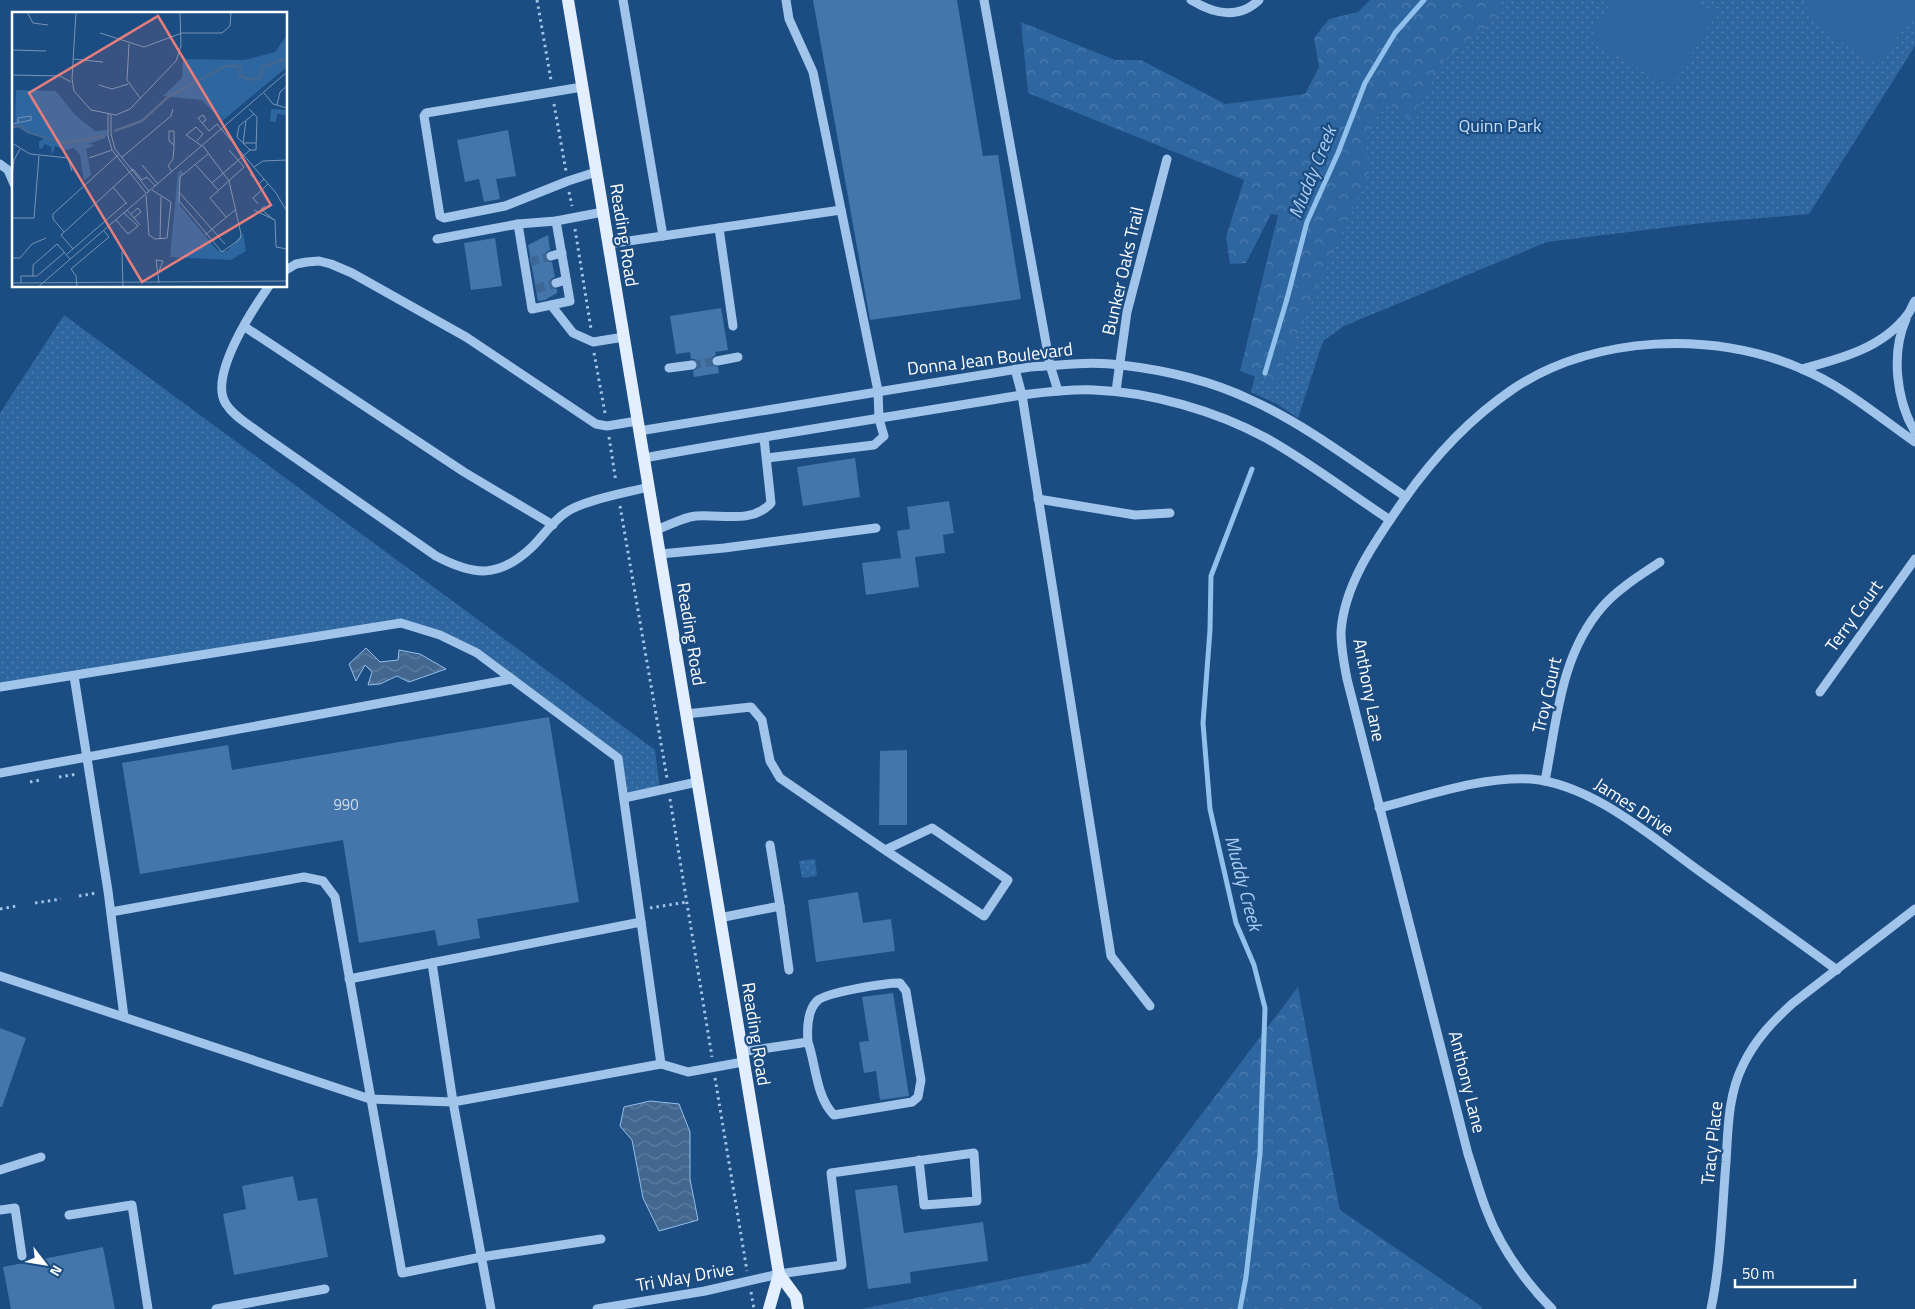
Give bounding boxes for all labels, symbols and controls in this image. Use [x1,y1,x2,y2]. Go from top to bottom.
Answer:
inset map [12,12,288,288]
park label: Quinn Park [1458,112,1542,139]
water label: Muddy Creek [1280,119,1344,222]
street label: Reading Road [603,181,646,289]
street label: Bunker Oaks Trail [1095,204,1150,338]
street label: Donna Jean Boulevard [906,335,1074,382]
street label: Terry Court [1818,574,1889,657]
street label: Reading Road [670,580,713,688]
street label: Anthony Lane [1346,636,1393,744]
street label: Troy Court [1525,654,1568,736]
street label: James Drive [1589,771,1679,842]
house number: 990 [333,793,359,816]
water label: Muddy Creek [1218,832,1272,936]
street label: Reading Road [735,980,778,1088]
street label: Anthony Lane [1442,1028,1493,1136]
street label: Tracy Place [1694,1100,1729,1186]
north arrow [20,1239,70,1289]
street label: Tri Way Drive [634,1255,736,1298]
scale bar [1735,1256,1855,1288]
text: N [45,1261,68,1281]
text: 50 m [1742,1262,1775,1285]

